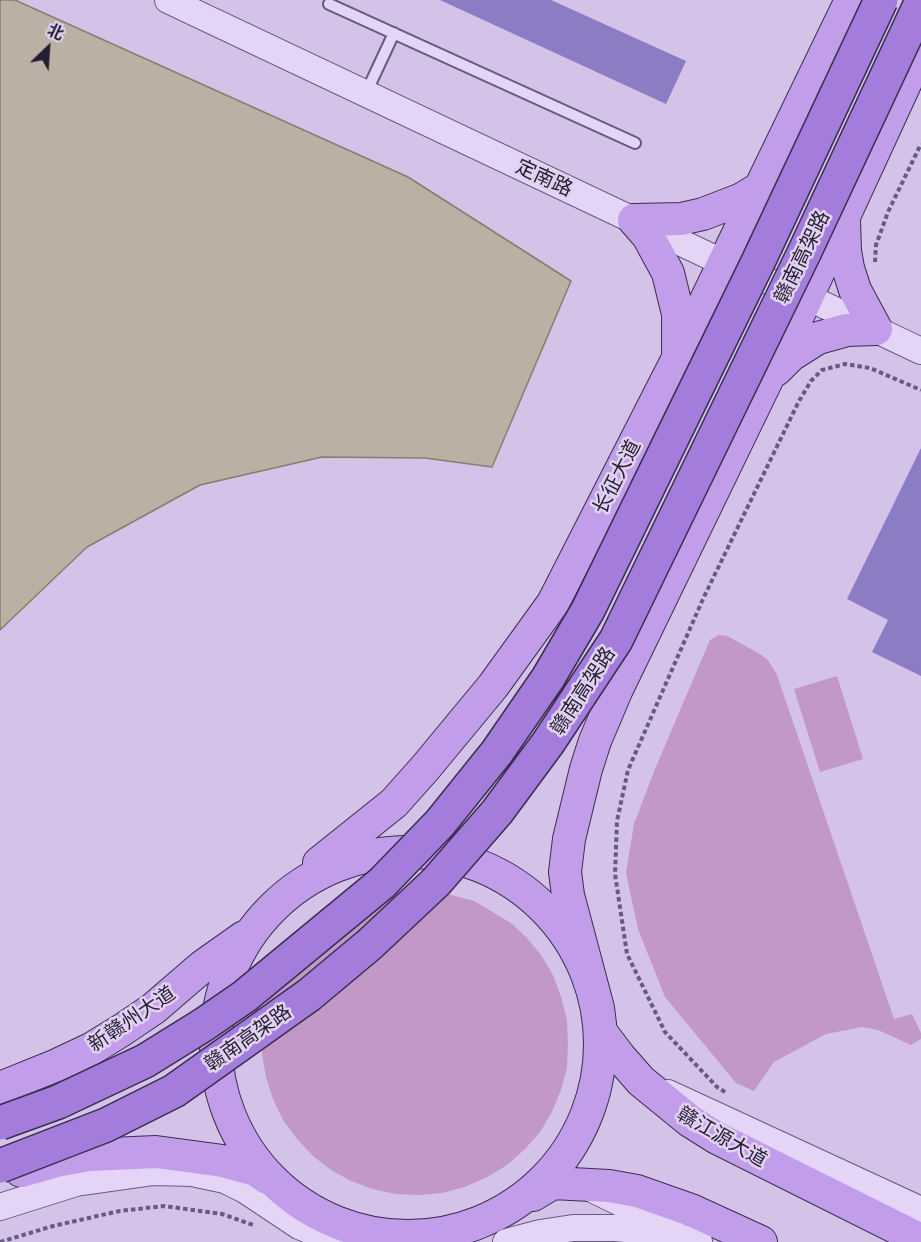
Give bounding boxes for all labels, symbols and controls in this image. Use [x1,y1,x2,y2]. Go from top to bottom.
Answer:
north arrow [18,18,78,78]
text: 北 [44,18,68,44]
street label: 定南路 [512,154,576,202]
street label: 赣南高架路 [769,207,835,307]
street label: 长征大道 [588,436,646,518]
street label: 赣南高架路 [546,643,620,739]
street label: 新赣州大道 [84,981,180,1057]
street label: 赣南高架路 [200,999,296,1077]
street label: 赣江源大道 [673,1102,771,1172]

